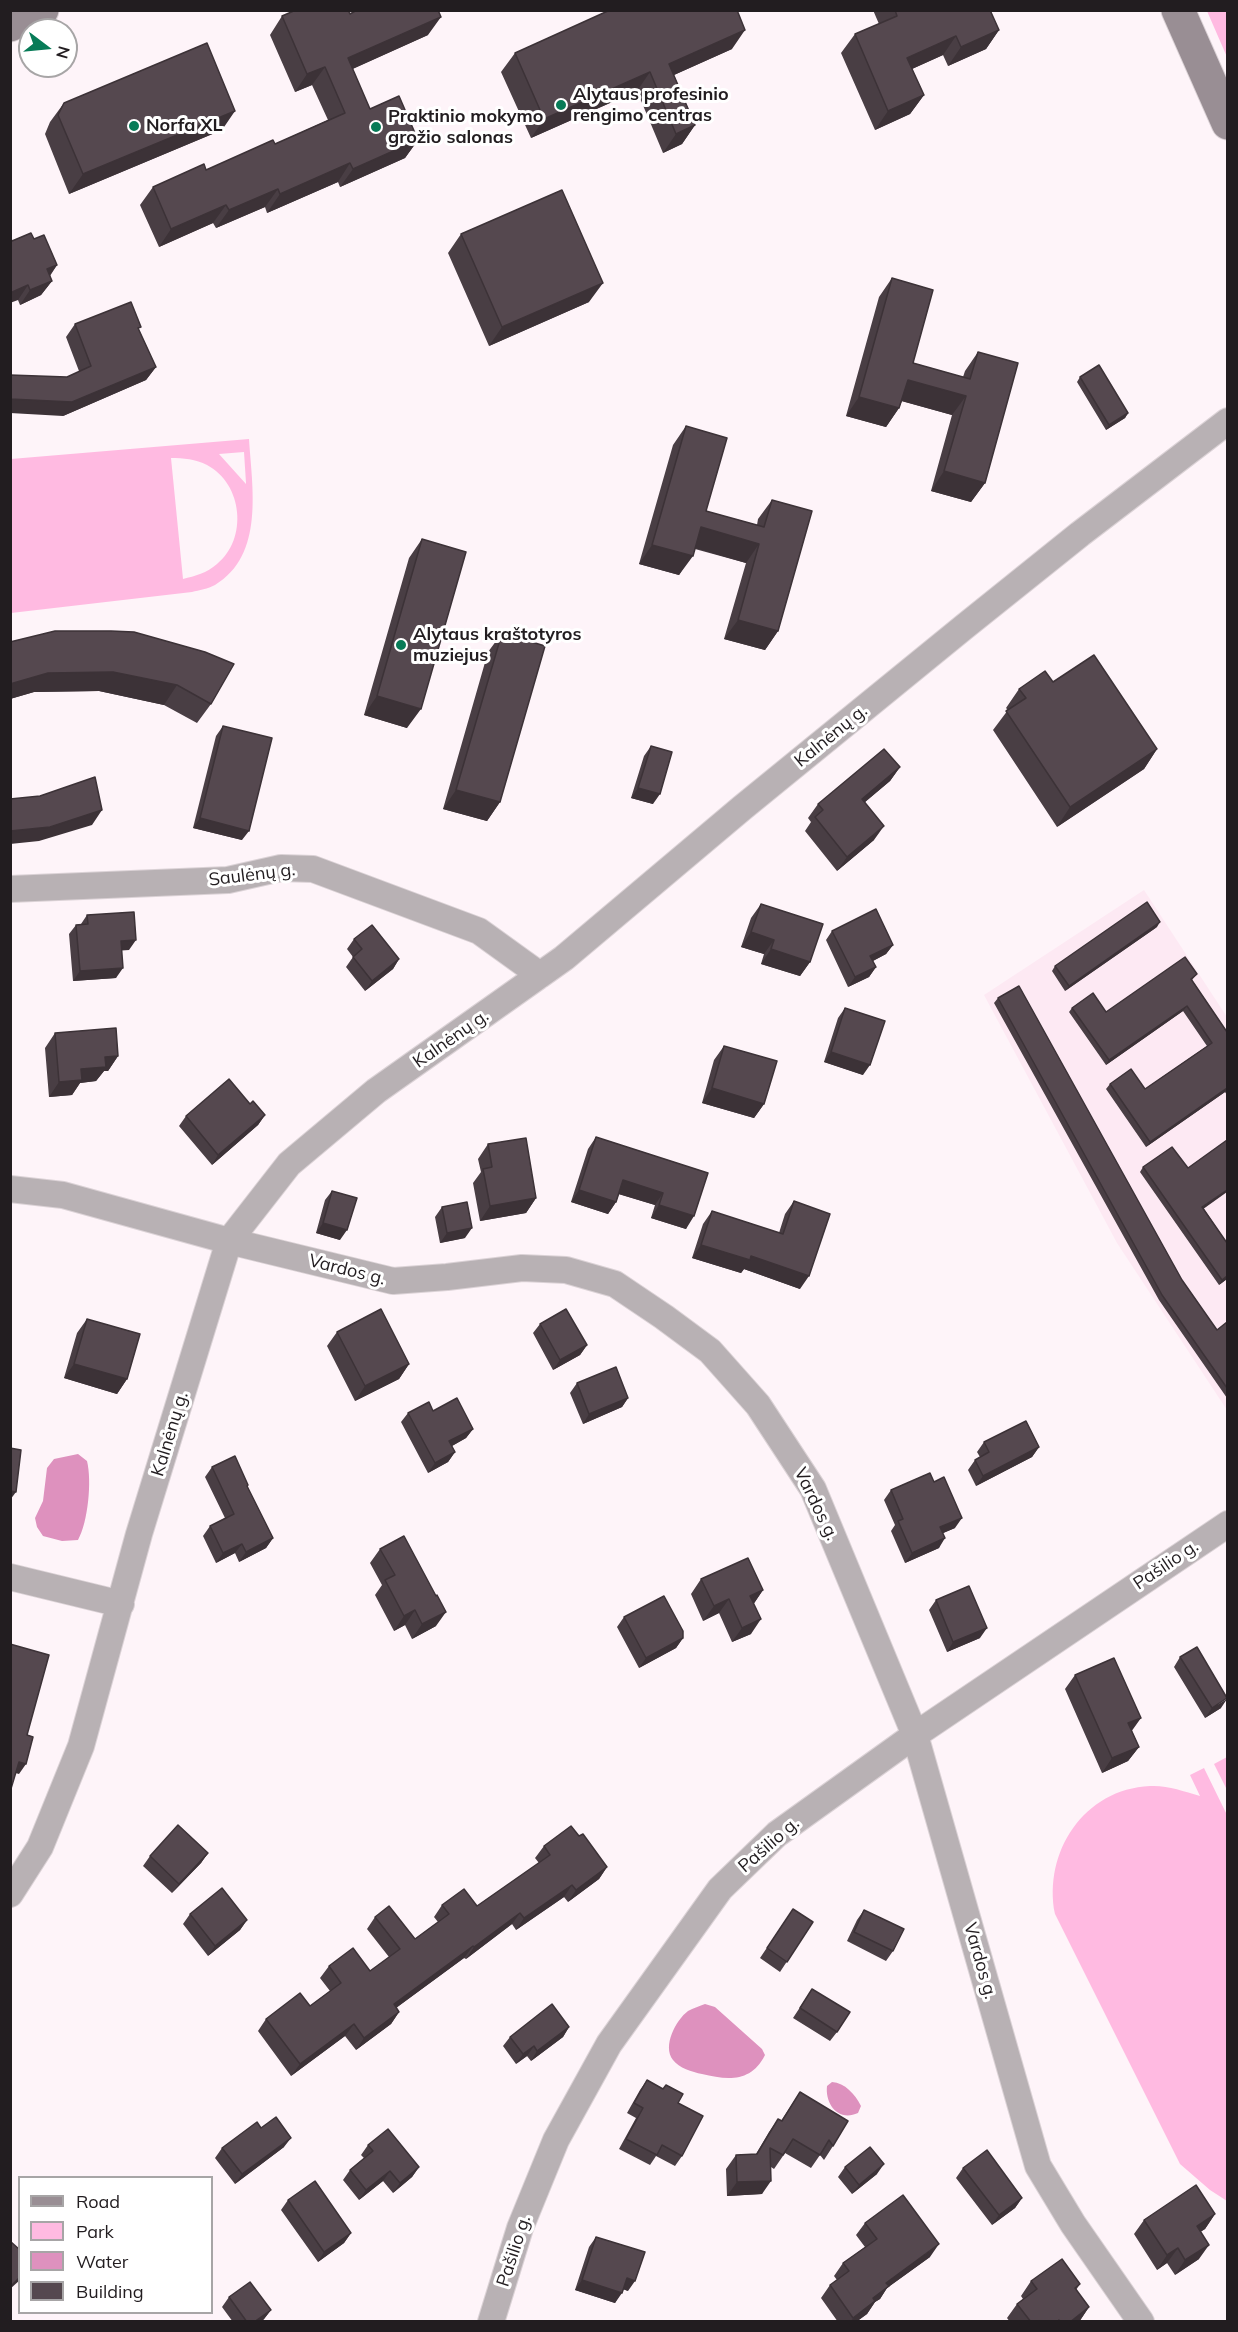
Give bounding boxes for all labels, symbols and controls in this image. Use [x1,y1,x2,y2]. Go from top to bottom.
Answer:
north arrow [18,18,78,78]
text: N [52,44,75,61]
place label: Alytaus profesinio rengimo centras [573,84,729,127]
marker: Alytaus profesinio rengimo centras [554,98,568,112]
place label: Praktinio mokymo grožio salonas [388,106,543,148]
place label: Norfa XL [146,115,223,137]
marker: Norfa XL [127,119,141,133]
marker: Praktinio mokymo grožio salonas [369,120,383,134]
place label: Alytaus kraštotyros muziejus [413,624,582,666]
marker: Alytaus kraštotyros muziejus [394,638,408,652]
street label: Kalnėnų g. [790,700,872,772]
street label: Saulėnų g. [207,859,297,891]
street label: Kalnėnų g. [409,1005,493,1073]
street label: Vardos g. [306,1250,388,1290]
street label: Kalnėnų g. [147,1389,193,1479]
street label: Vardos g. [789,1464,843,1544]
street label: Pašilio g. [1129,1535,1203,1595]
street label: Pašilio g. [734,1813,804,1877]
street label: Vardos g. [959,1920,1001,2002]
legend [18,2176,213,2314]
text: Road [76,2190,120,2213]
street label: Pašilio g. [492,2213,536,2289]
text: Park [76,2220,114,2243]
text: Water [76,2250,128,2273]
text: Building [76,2280,144,2303]

